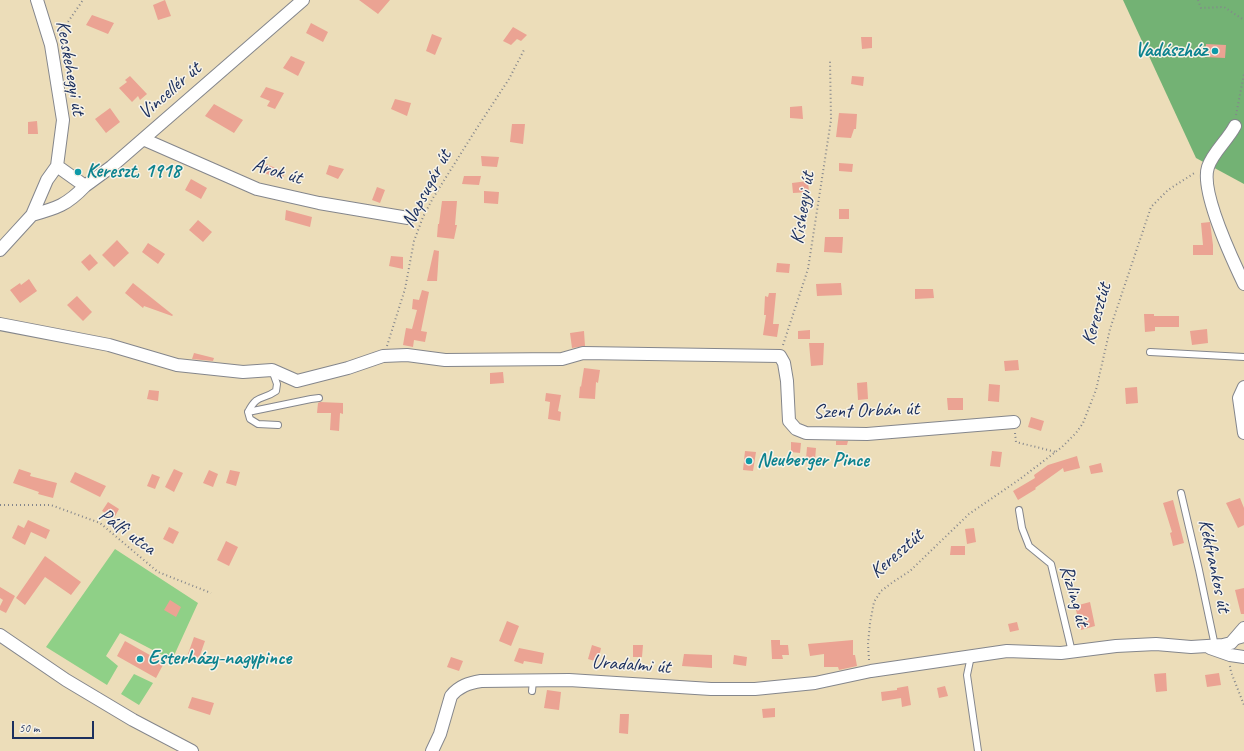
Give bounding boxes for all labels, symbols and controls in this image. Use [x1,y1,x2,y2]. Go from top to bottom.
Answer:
street label: Kecskehegyi út [50,19,90,117]
place label: Vadászház [1135,39,1207,63]
marker: Vadászház [1210,46,1220,56]
street label: Vincellér út [134,57,206,125]
street label: Napsugár út [397,146,457,232]
street label: Árok út [249,154,305,190]
place label: Kereszt, 1918 [86,160,180,184]
marker: Kereszt, 1918 [73,167,83,177]
street label: Kishegyi út [785,170,821,246]
street label: Keresztút [1077,280,1117,348]
street label: Szent Orbán út [813,397,919,425]
place label: Neuberger Pince [757,449,869,473]
marker: Neuberger Pince [744,456,754,466]
street label: Pálfi utca [94,503,160,561]
street label: Kékfrankos út [1192,517,1236,615]
street label: Keresztút [865,524,929,584]
street label: Rizling út [1054,562,1094,630]
place label: Esterházy-nagypince [148,647,291,671]
street label: Uradalmi út [591,650,671,680]
marker: Esterházy-nagypince [135,654,145,664]
scale bar [14,713,96,739]
text: 50 m [19,720,39,736]

